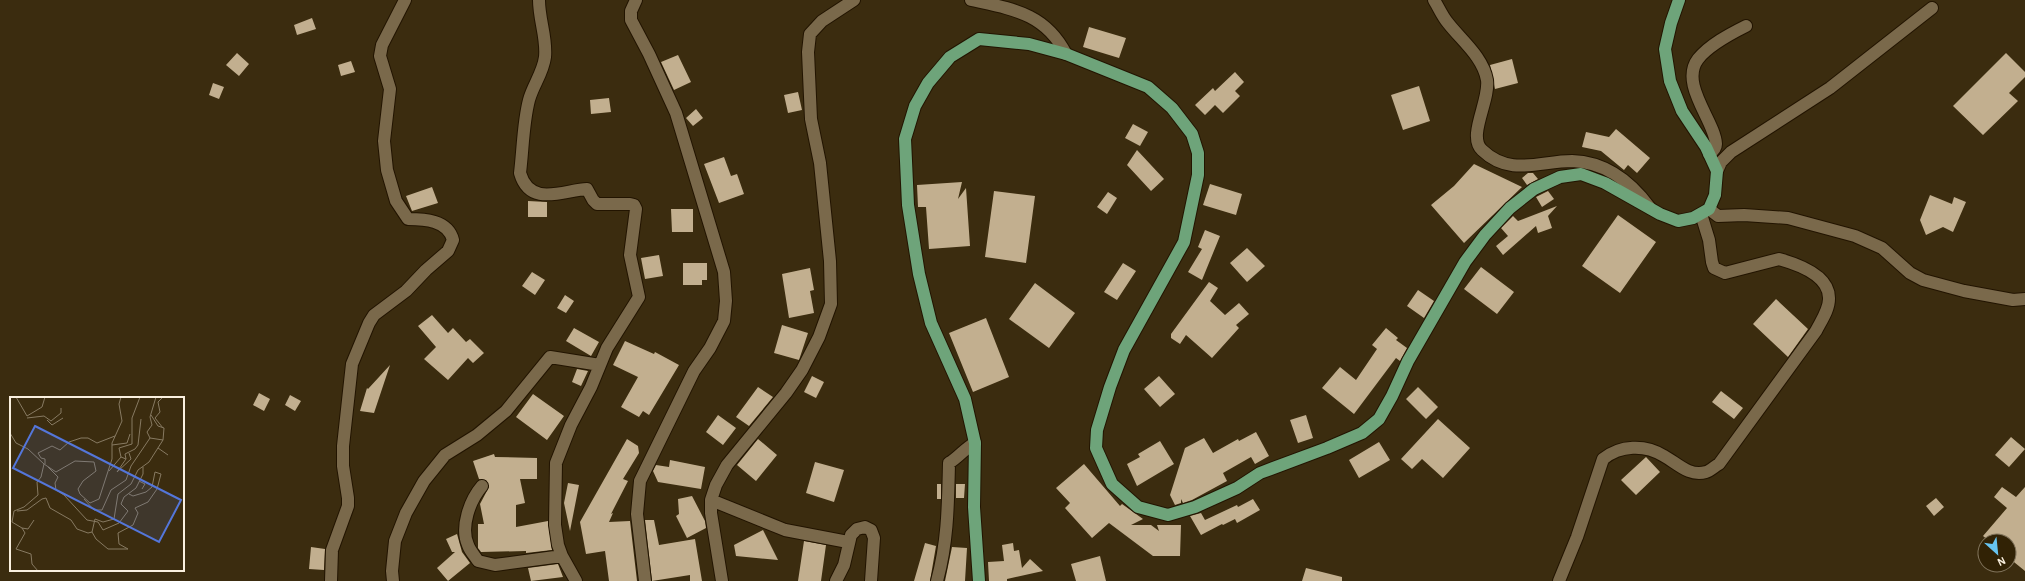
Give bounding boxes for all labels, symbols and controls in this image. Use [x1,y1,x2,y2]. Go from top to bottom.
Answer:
inset map [10,397,184,571]
north arrow [1977,533,2017,573]
text: N [1995,555,2007,568]

